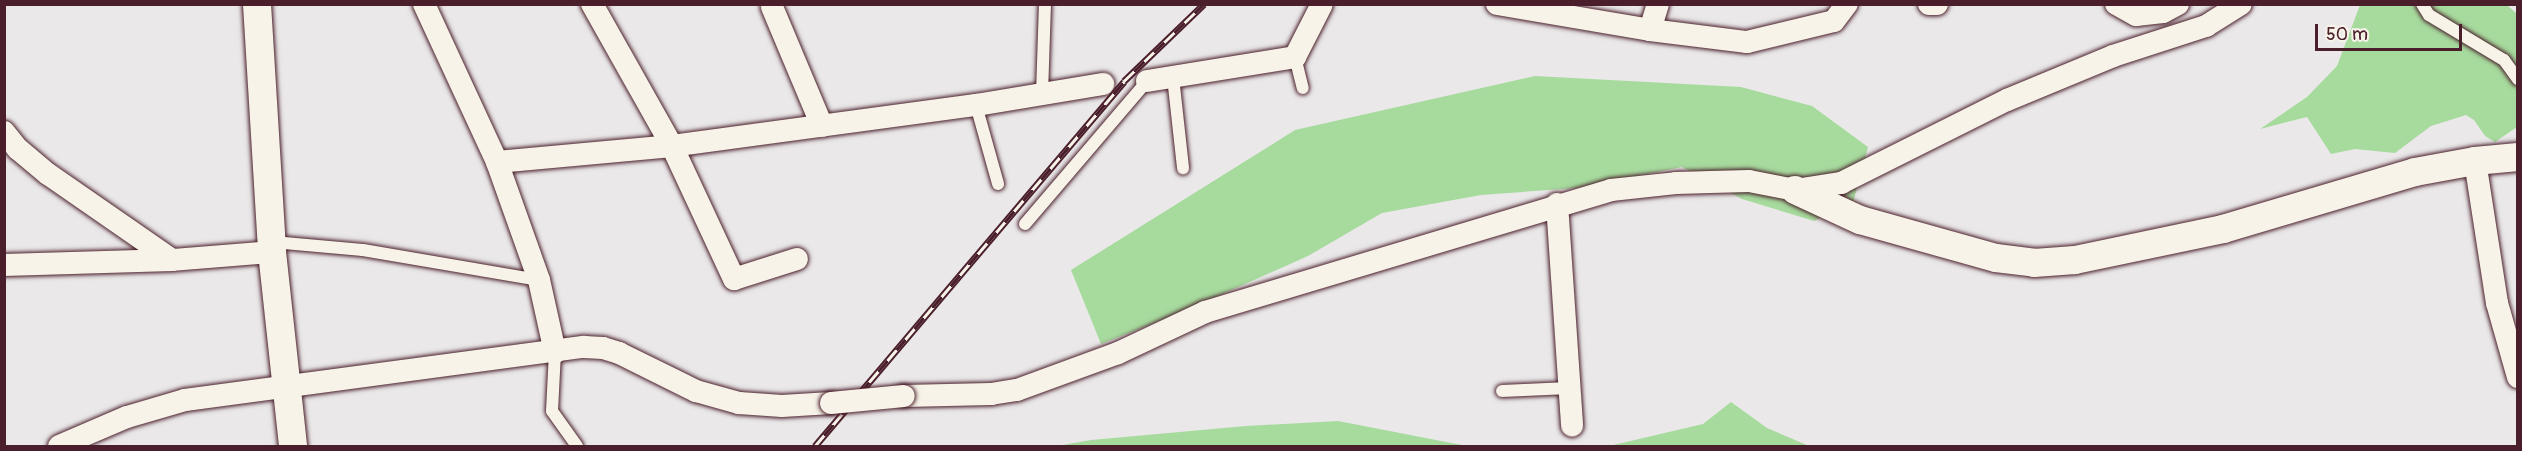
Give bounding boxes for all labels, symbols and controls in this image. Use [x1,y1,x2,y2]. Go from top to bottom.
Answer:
scale bar [2318,12,2465,50]
text: 50 m [2326,23,2368,46]

